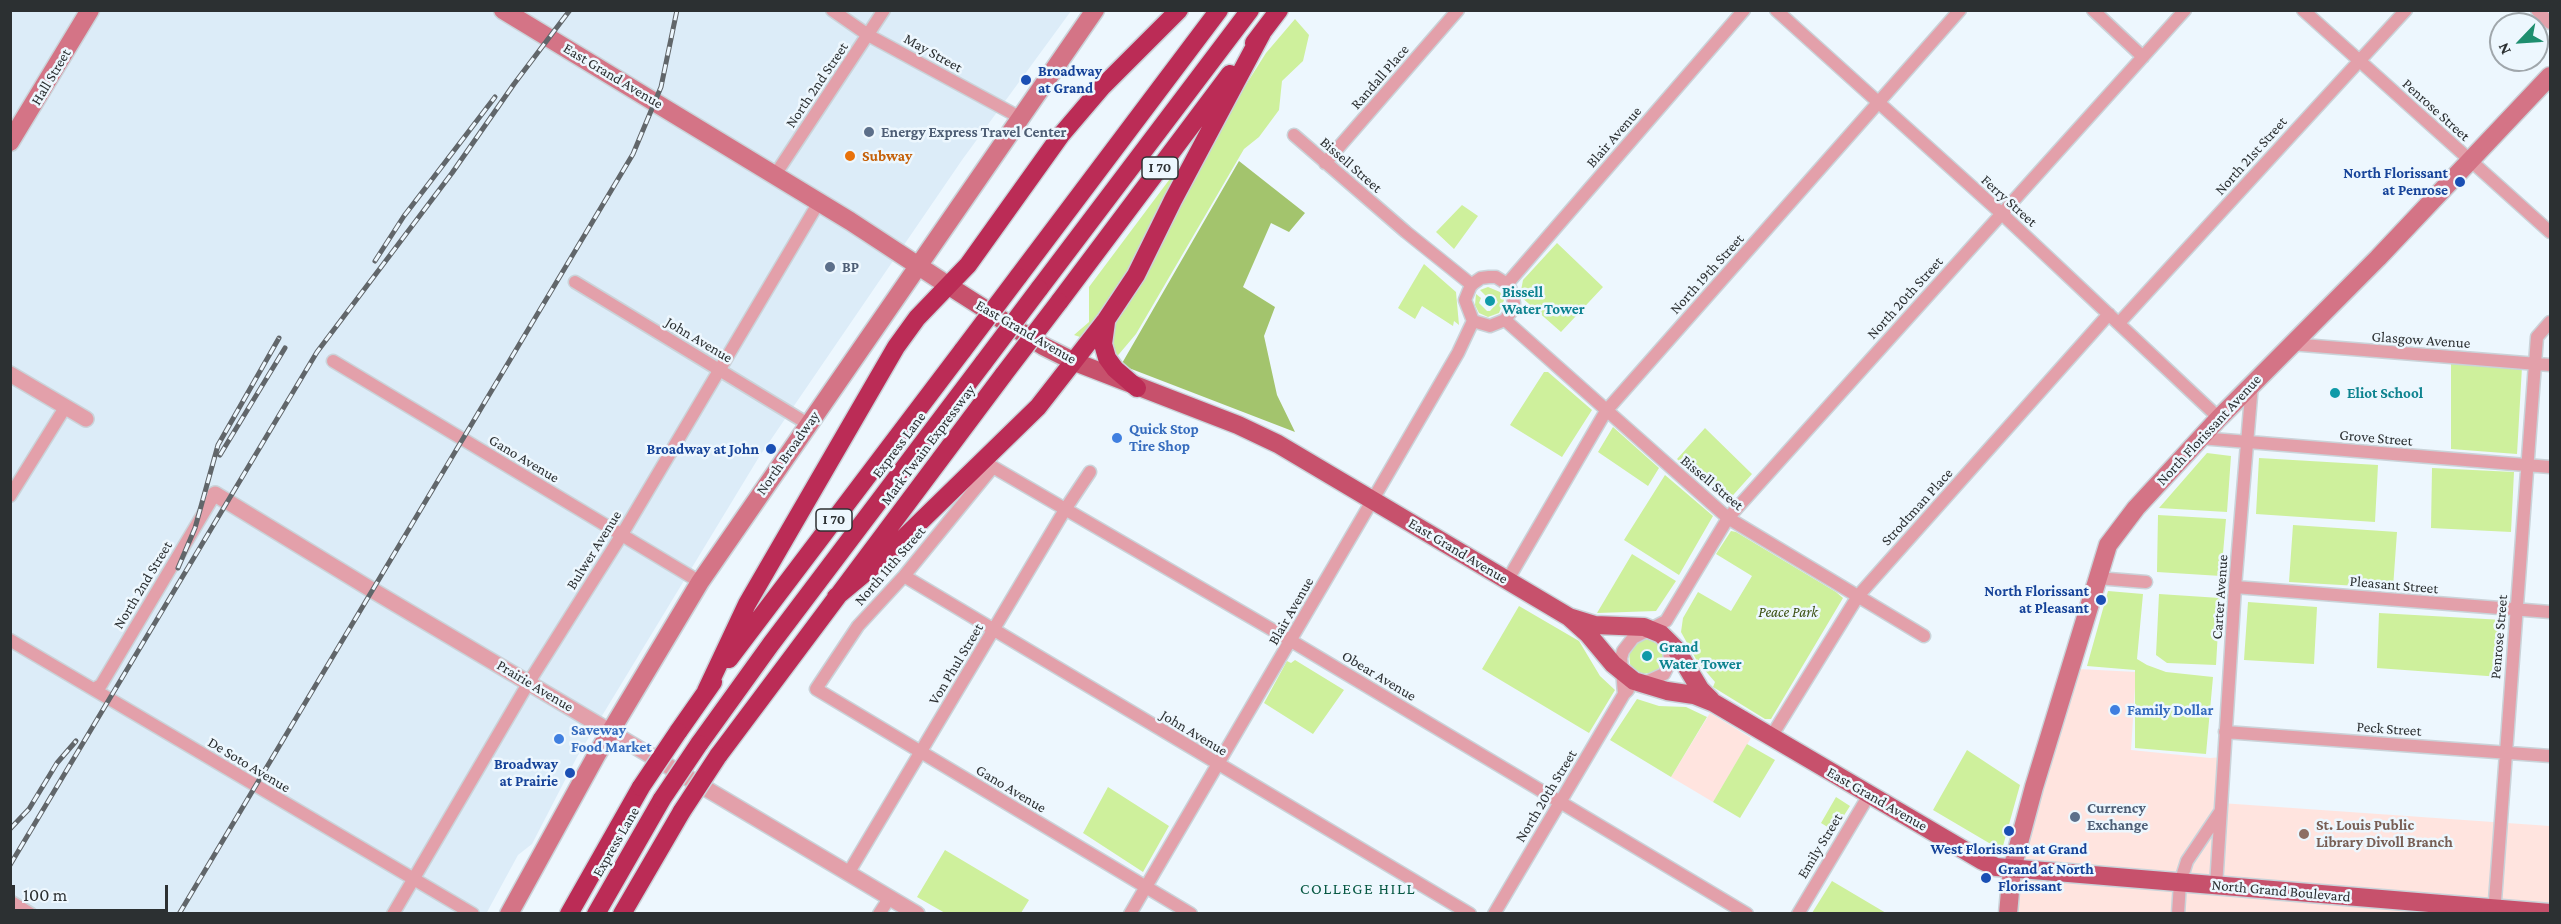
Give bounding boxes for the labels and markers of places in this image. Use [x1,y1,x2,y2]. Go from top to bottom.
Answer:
place label: Broadway at Grand [1038,62,1102,97]
marker: Broadway at Grand [1019,73,1033,87]
place label: Energy Express Travel Center [881,123,1066,141]
marker: Energy Express Travel Center [862,125,876,139]
place label: Subway [862,147,912,165]
marker: Subway [843,149,857,163]
place label: North Florissant at Penrose [2343,164,2448,199]
marker: North Florissant at Penrose [2453,175,2467,189]
place label: BP [842,258,859,276]
marker: BP [823,260,837,274]
place label: Bissell Water Tower [1502,283,1585,318]
marker: Bissell Water Tower [1483,294,1497,308]
place label: Eliot School [2347,384,2423,402]
marker: Eliot School [2328,386,2342,400]
place label: Quick Stop Tire Shop [1129,420,1199,455]
marker: Quick Stop Tire Shop [1110,431,1124,445]
place label: Broadway at John [647,440,759,458]
marker: Broadway at John [764,442,778,456]
place label: North Florissant at Pleasant [1984,582,2089,617]
marker: North Florissant at Pleasant [2094,593,2108,607]
place label: Grand Water Tower [1659,638,1742,673]
marker: Grand Water Tower [1640,649,1654,663]
place label: Family Dollar [2127,701,2214,719]
marker: Family Dollar [2108,703,2122,717]
place label: Saveway Food Market [571,721,652,756]
marker: Saveway Food Market [552,732,566,746]
place label: Broadway at Prairie [494,755,558,790]
marker: Broadway at Prairie [563,766,577,780]
place label: Currency Exchange [2087,799,2148,834]
marker: Currency Exchange [2068,810,2082,824]
place label: St. Louis Public Library Divoll Branch [2316,816,2453,851]
marker: West Florissant at Grand [2002,824,2016,838]
marker: St. Louis Public Library Divoll Branch [2297,827,2311,841]
place label: West Florissant at Grand [1931,840,2087,858]
place label: Grand at North Florissant [1998,860,2094,895]
marker: Grand at North Florissant [1979,871,1993,885]

